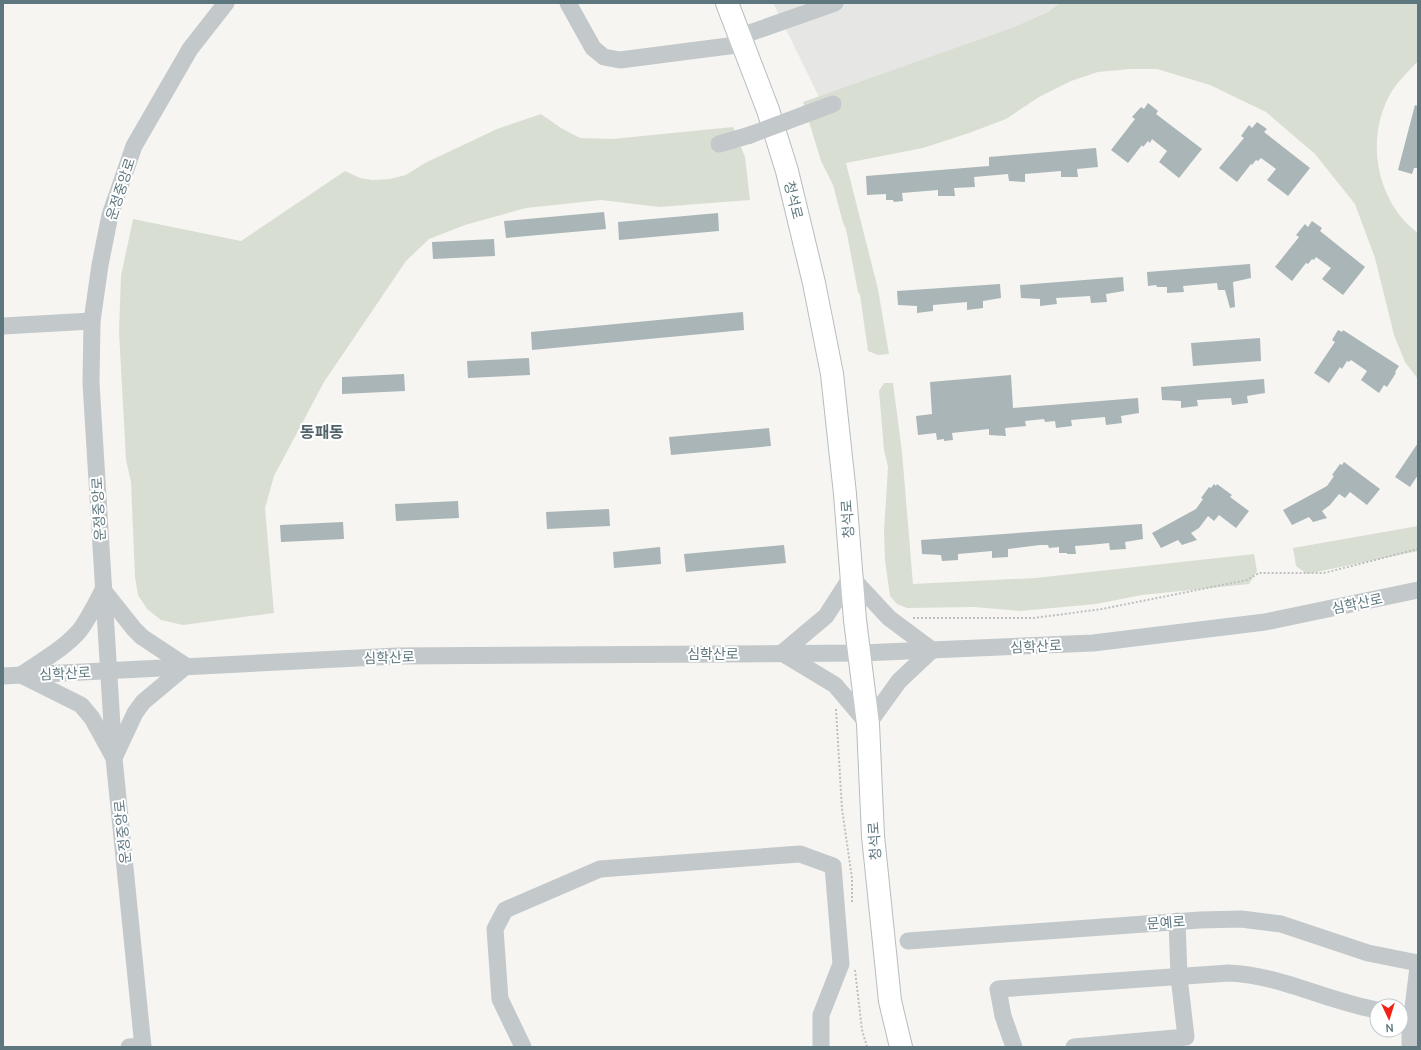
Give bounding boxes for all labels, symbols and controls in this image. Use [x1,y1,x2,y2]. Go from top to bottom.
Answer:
street label: 운정중앙로 [101,155,139,223]
street label: 청석로 [780,179,808,221]
district label: 동패동 [300,421,344,443]
street label: 운정중앙로 [87,476,109,542]
street label: 청석로 [836,499,858,539]
street label: 심학산로 [1330,588,1384,618]
street label: 심학산로 [1010,635,1062,657]
street label: 심학산로 [687,644,739,663]
street label: 심학산로 [363,647,415,667]
street label: 심학산로 [39,662,91,684]
street label: 운정중앙로 [109,799,135,865]
street label: 청석로 [863,821,885,861]
street label: 문예로 [1146,911,1186,933]
north arrow [1369,998,1409,1038]
text: N [1385,1021,1394,1036]

